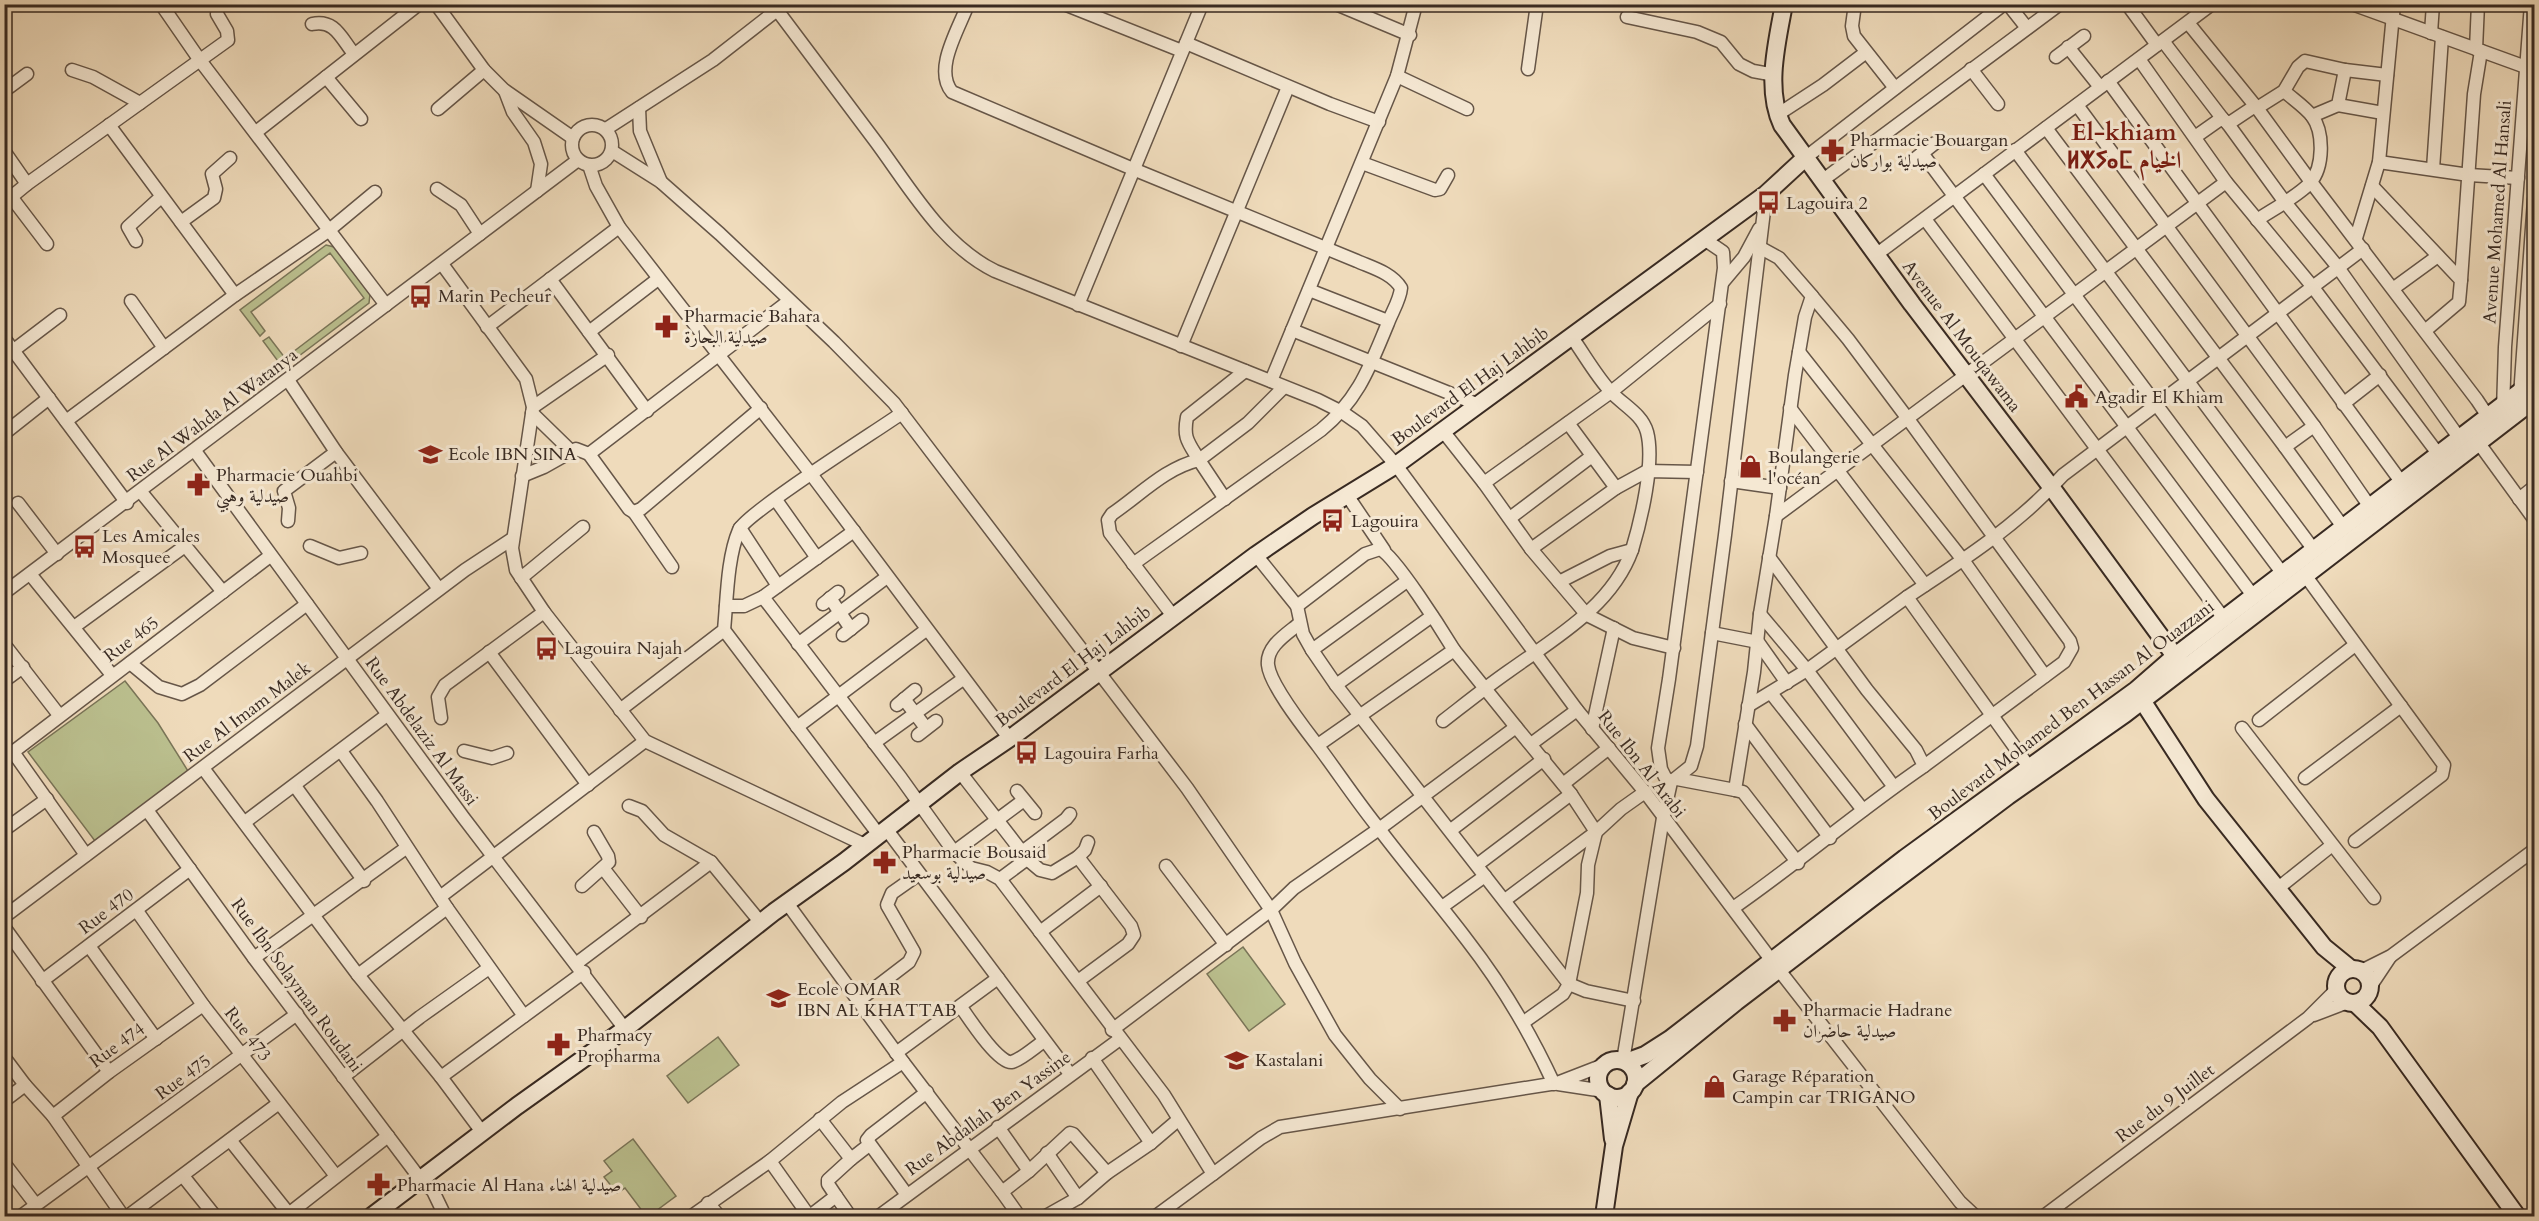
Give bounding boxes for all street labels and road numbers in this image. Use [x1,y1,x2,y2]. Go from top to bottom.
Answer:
street label: Avenue Mohamed Al Hansali [2477,99,2518,325]
street label: Avenue Al Mouqawama [1896,255,2027,418]
street label: Boulevard El Haj Lahbib [1387,321,1554,452]
street label: Rue Al Wahda Al Watanya [122,343,303,488]
street label: Boulevard Mohamed Ben Hassan Al Ouazzani [1923,594,2220,826]
street label: Boulevard El Haj Lahbib [990,600,1156,733]
street label: Rue 465 [99,610,164,668]
street label: Rue Abdelaziz Al Massi [359,652,484,811]
street label: Rue Al Imam Malek [178,656,317,769]
street label: Rue Ibn Al Arabi [1592,705,1692,823]
street label: Rue 470 [74,882,139,940]
street label: Rue Ibn Solayman Roudani [225,893,368,1077]
street label: Rue 473 [218,1002,277,1067]
street label: Rue 474 [84,1017,150,1074]
street label: Rue Abdallah Ben Yassine [900,1045,1076,1182]
street label: Rue 475 [150,1049,216,1106]
street label: Rue du 9 Juillet [2111,1058,2220,1149]

